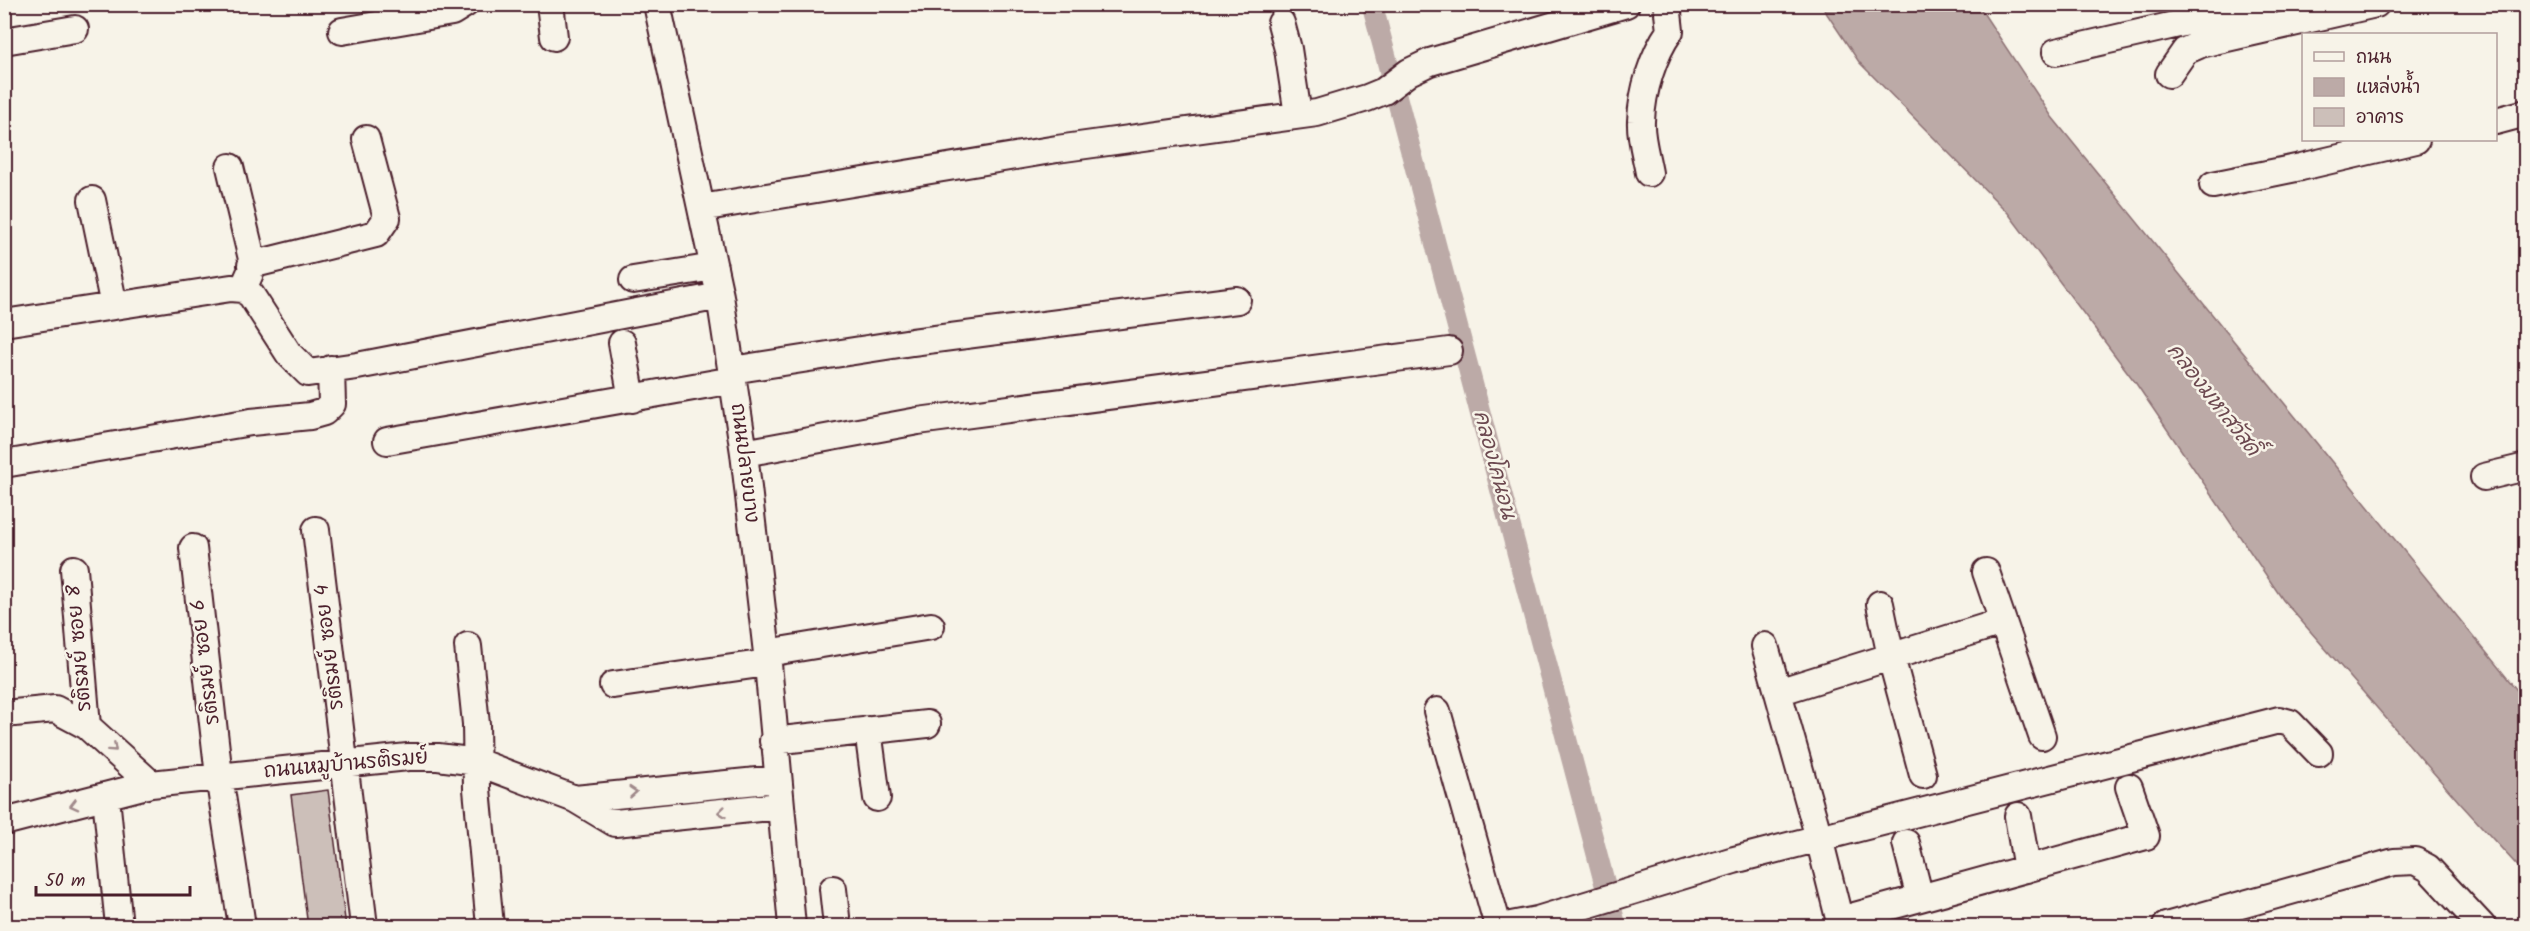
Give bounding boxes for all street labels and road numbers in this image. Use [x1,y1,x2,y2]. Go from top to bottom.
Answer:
street label: ถนนปลายบาง [721,401,767,525]
street label: รติรมย์ ซอย 8 [58,582,101,713]
street label: รติรมย์ ซอย 4 [306,582,354,712]
street label: รติรมย์ ซอย 6 [182,597,230,727]
street label: ถนนหมูบ้านรติรมย์ [262,742,430,788]

